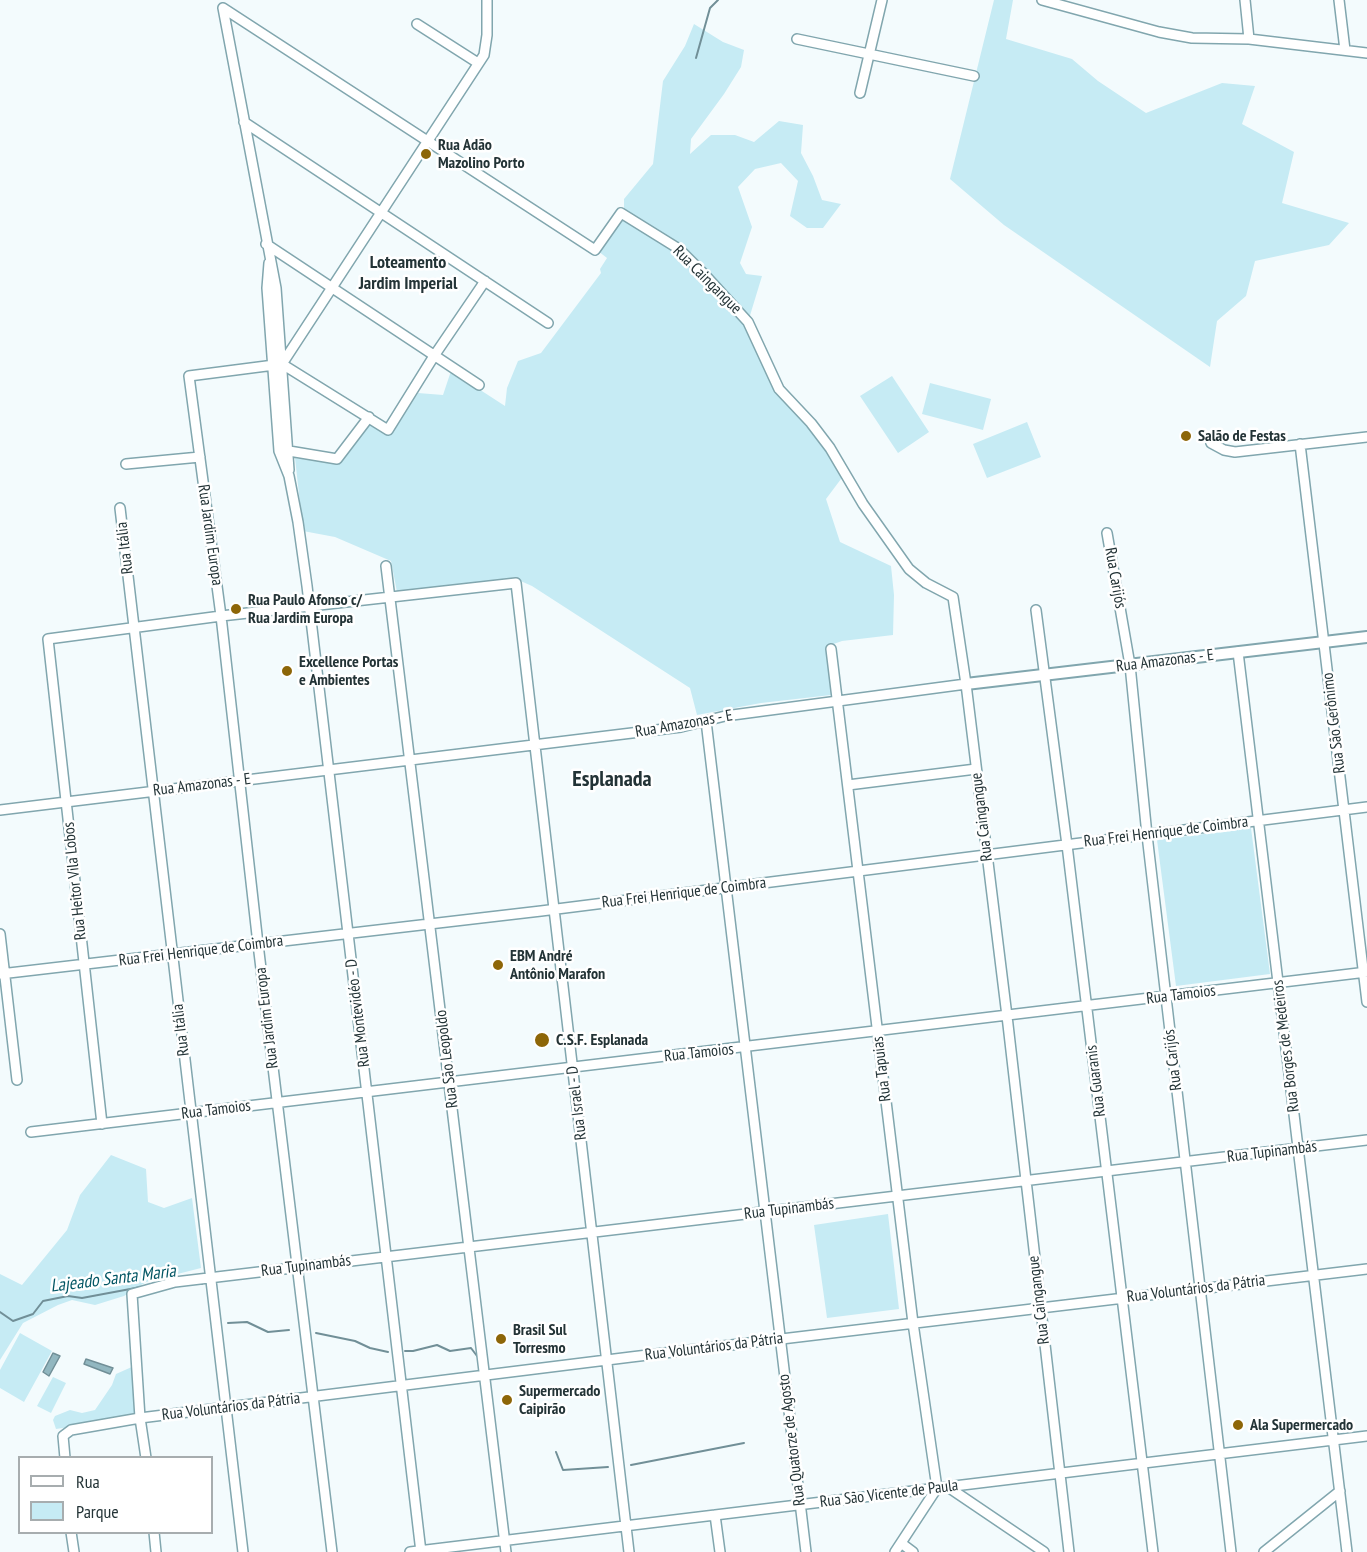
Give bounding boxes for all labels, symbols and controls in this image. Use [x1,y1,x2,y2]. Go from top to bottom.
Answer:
place label: Rua Adão Mazolino Porto [438,135,525,173]
marker: Rua Adão Mazolino Porto [419,147,433,161]
street label: Rua Caingangue [669,242,745,318]
district label: Loteamento Jardim Imperial [359,252,457,294]
place label: Salão de Festas [1198,426,1286,446]
marker: Salão de Festas [1179,429,1193,443]
street label: Rua Jardim Europa [193,483,227,587]
street label: Rua Itália [112,521,138,575]
street label: Rua Carijós [1100,546,1130,610]
place label: Rua Paulo Afonso c/ Rua Jardim Europa [248,590,362,628]
marker: Rua Paulo Afonso c/ Rua Jardim Europa [229,602,243,616]
street label: Rua Amazonas - E [1115,645,1215,677]
place label: Excellence Portas e Ambientes [299,652,398,690]
marker: Excellence Portas e Ambientes [280,664,294,678]
street label: Rua São Gerônimo [1318,671,1350,775]
street label: Rua Amazonas - E [634,706,734,742]
district label: Esplanada [572,767,652,793]
street label: Rua Amazonas - E [152,769,252,801]
street label: Rua Caingangue [967,772,997,862]
street label: Rua Frei Henrique de Coimbra [1083,812,1249,852]
street label: Rua Heitor Vila Lobos [59,821,91,941]
street label: Rua Frei Henrique de Coimbra [601,873,767,913]
street label: Rua Frei Henrique de Coimbra [118,931,284,971]
place label: EBM André Antônio Marafon [510,946,605,984]
street label: Rua Montevidéo - D [342,958,374,1068]
marker: EBM André Antônio Marafon [491,958,505,972]
street label: Rua Jardim Europa [251,966,283,1070]
street label: Rua Borges de Medeiros [1268,979,1304,1113]
street label: Rua Tamoios [1145,981,1217,1009]
street label: Rua Itália [168,1003,194,1057]
street label: Rua São Leopoldo [431,1009,463,1109]
street label: Rua Carijós [1160,1028,1186,1092]
place label: C.S.F. Esplanada [556,1030,648,1050]
marker: C.S.F. Esplanada [533,1031,551,1049]
street label: Rua Tapuias [868,1035,896,1103]
street label: Rua Tamoios [663,1040,735,1066]
street label: Rua Guaranis [1082,1044,1110,1118]
street label: Rua Israel - D [563,1065,591,1141]
street label: Rua Tamoios [180,1096,252,1124]
street label: Rua Tupinambás [1226,1137,1318,1167]
street label: Rua Tupinambás [743,1194,835,1224]
street label: Rua Tupinambás [260,1251,352,1281]
street label: Rua Caingangue [1024,1255,1054,1345]
water label: Lajeado Santa Maria [49,1261,177,1297]
street label: Rua Voluntários da Pátria [1126,1271,1266,1307]
place label: Brasil Sul Torresmo [513,1320,567,1358]
street label: Rua Voluntários da Pátria [644,1329,784,1365]
marker: Brasil Sul Torresmo [494,1332,508,1346]
street label: Rua Quatorze de Agosto [774,1373,810,1507]
place label: Supermercado Caipirão [519,1381,600,1419]
street label: Rua Voluntários da Pátria [161,1389,301,1425]
marker: Supermercado Caipirão [500,1393,514,1407]
place label: Ala Supermercado [1250,1415,1353,1435]
marker: Ala Supermercado [1231,1418,1245,1432]
legend [18,1456,213,1534]
text: Rua [76,1470,100,1493]
street label: Rua São Vicente de Paula [819,1476,959,1512]
text: Parque [76,1500,119,1523]

